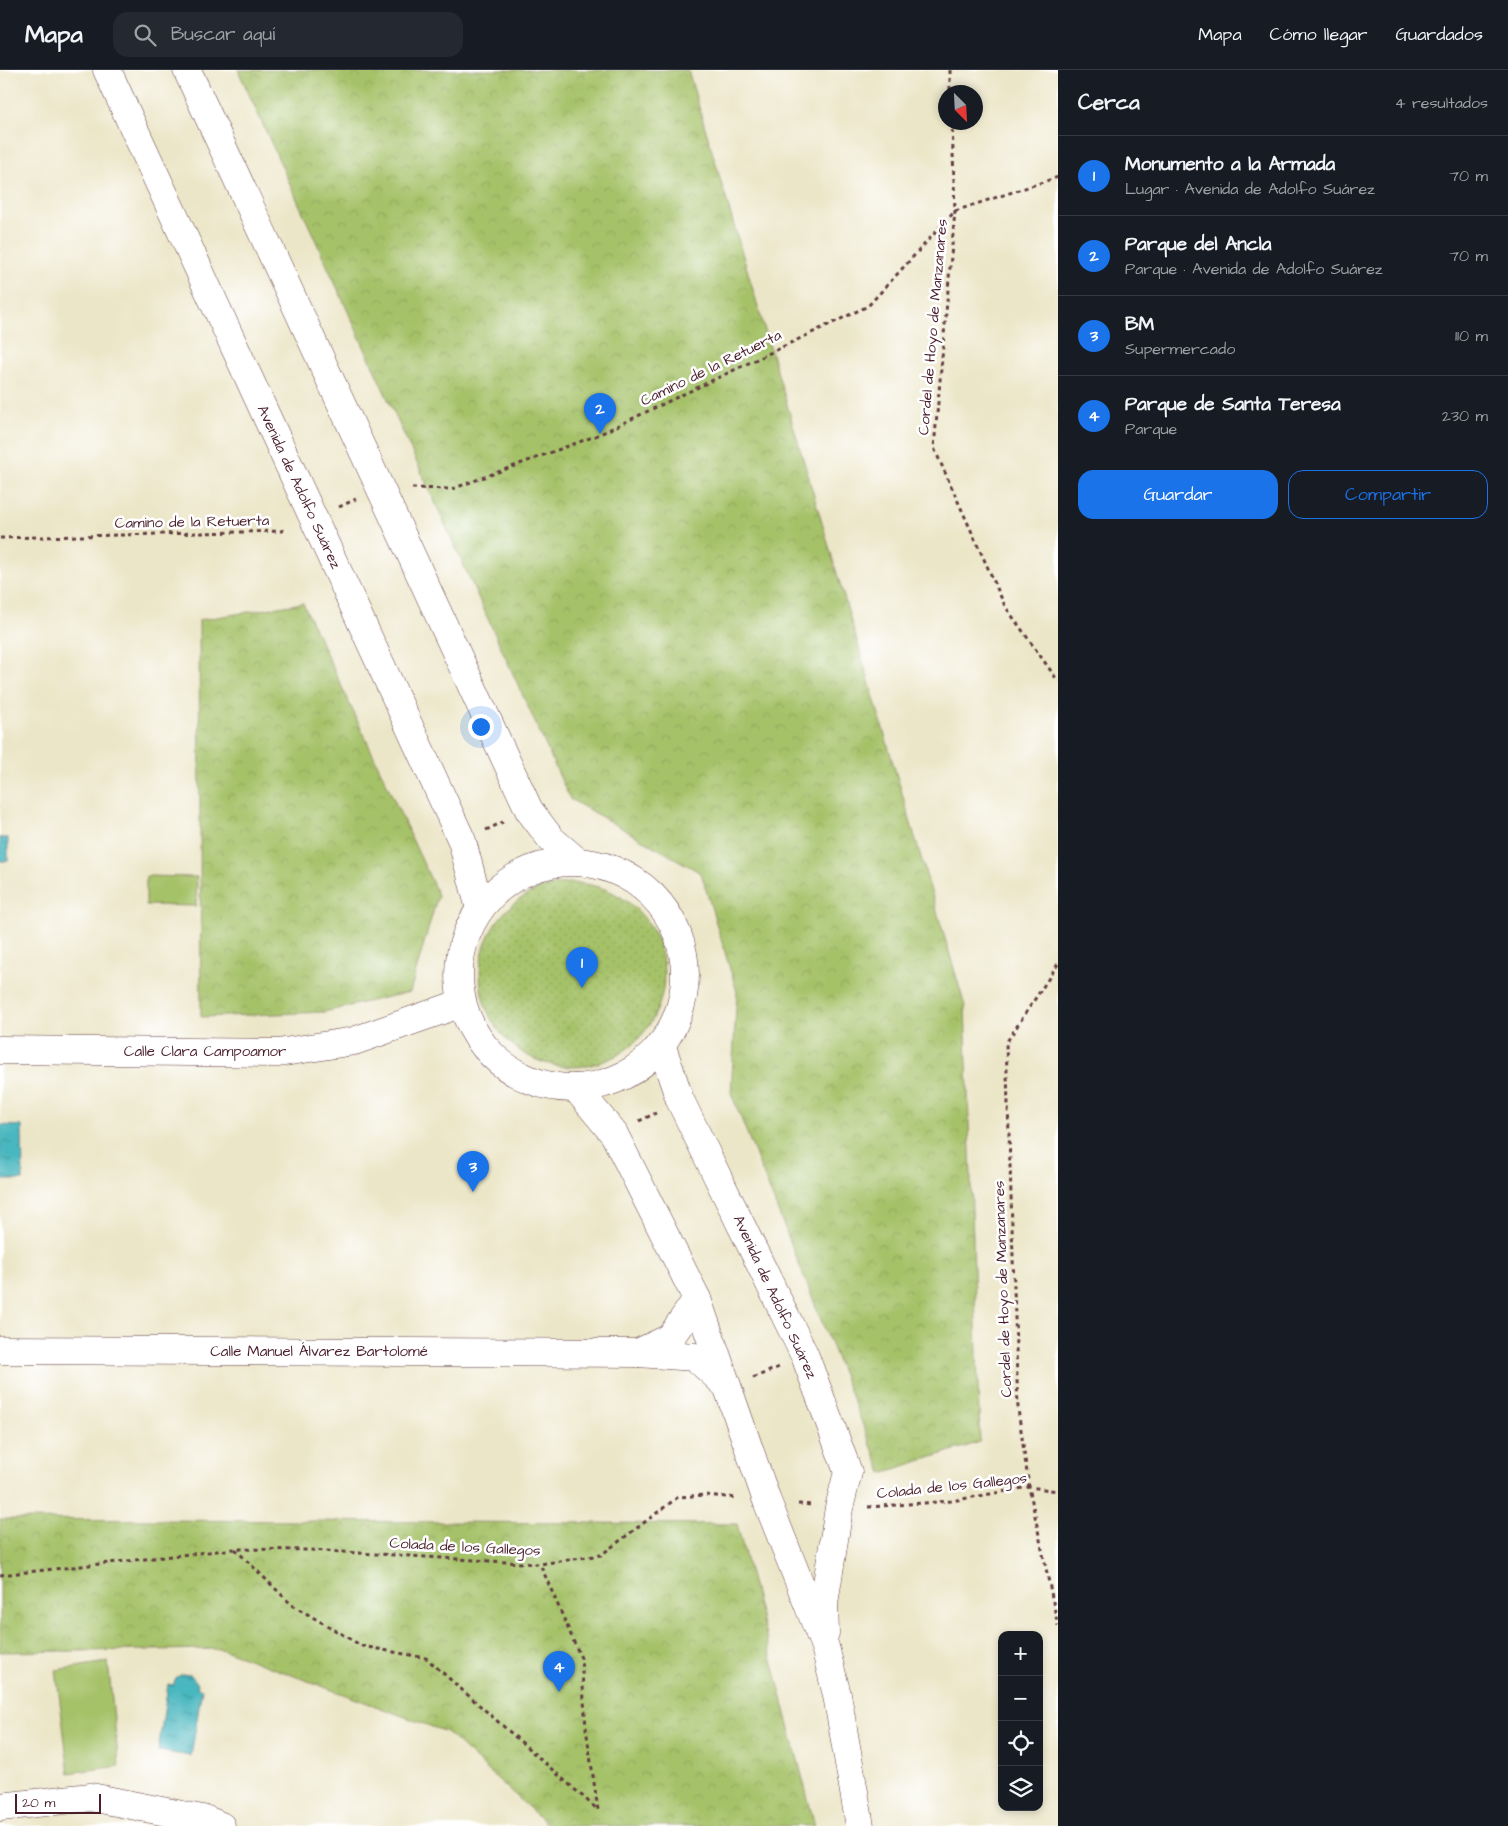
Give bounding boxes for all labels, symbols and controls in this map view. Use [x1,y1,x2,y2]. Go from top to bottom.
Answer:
search box [113,12,463,57]
text: Mapa [25,18,83,52]
icon: search [131,21,159,49]
text: Buscar aquí [171,21,275,48]
text: Mapa [1198,22,1242,47]
text: Cómo llegar [1270,22,1368,47]
text: Guardados [1396,22,1483,47]
north arrow [938,85,983,130]
text: Cerca [1078,88,1140,117]
text: 4 resultados [1395,92,1488,114]
text: Monumento a la Armada [1125,151,1335,178]
text: 1 [1093,165,1095,187]
text: 70 m [1449,165,1488,187]
text: Lugar · Avenida de Adolfo Suárez [1125,178,1375,200]
street label: Cordel de Hoyo de Manzanares [913,218,954,436]
text: Parque del Ancla [1125,231,1272,258]
text: 2 [1089,245,1099,267]
text: 70 m [1449,245,1488,267]
text: Parque · Avenida de Adolfo Suárez [1125,258,1383,280]
text: BM [1125,311,1154,338]
street label: Camino de la Retuerta [637,325,785,411]
text: 3 [1090,325,1098,347]
text: 110 m [1455,325,1488,347]
text: Supermercado [1125,338,1235,360]
text: Parque de Santa Teresa [1125,391,1341,418]
pin: 2 [584,393,616,434]
street label: Avenida de Adolfo Suárez [252,402,346,573]
text: 4 [1089,405,1099,427]
text: 230 m [1442,405,1488,427]
text: Parque [1125,418,1177,440]
button: Guardar [1078,470,1278,519]
button: Compartir [1288,470,1488,519]
street label: Camino de la Retuerta [115,510,270,534]
your location [468,714,494,740]
pin: 1 [566,947,598,988]
street label: Calle Clara Campoamor [124,1041,286,1062]
pin: 3 [457,1151,489,1192]
street label: Cordel de Hoyo de Manzanares [989,1180,1018,1398]
street label: Avenida de Adolfo Suárez [728,1212,822,1383]
street label: Calle Manuel Álvarez Bartolomé [210,1341,428,1362]
street label: Colada de los Gallegos [876,1468,1029,1505]
street label: Colada de los Gallegos [389,1533,541,1562]
map controls [998,1631,1043,1811]
button: + [998,1631,1043,1676]
pin: 4 [543,1651,575,1692]
button: − [998,1676,1043,1721]
button: locate [998,1721,1043,1766]
button: layers [998,1766,1043,1811]
scale bar [15,1791,101,1814]
text: 20 m [22,1793,55,1813]

